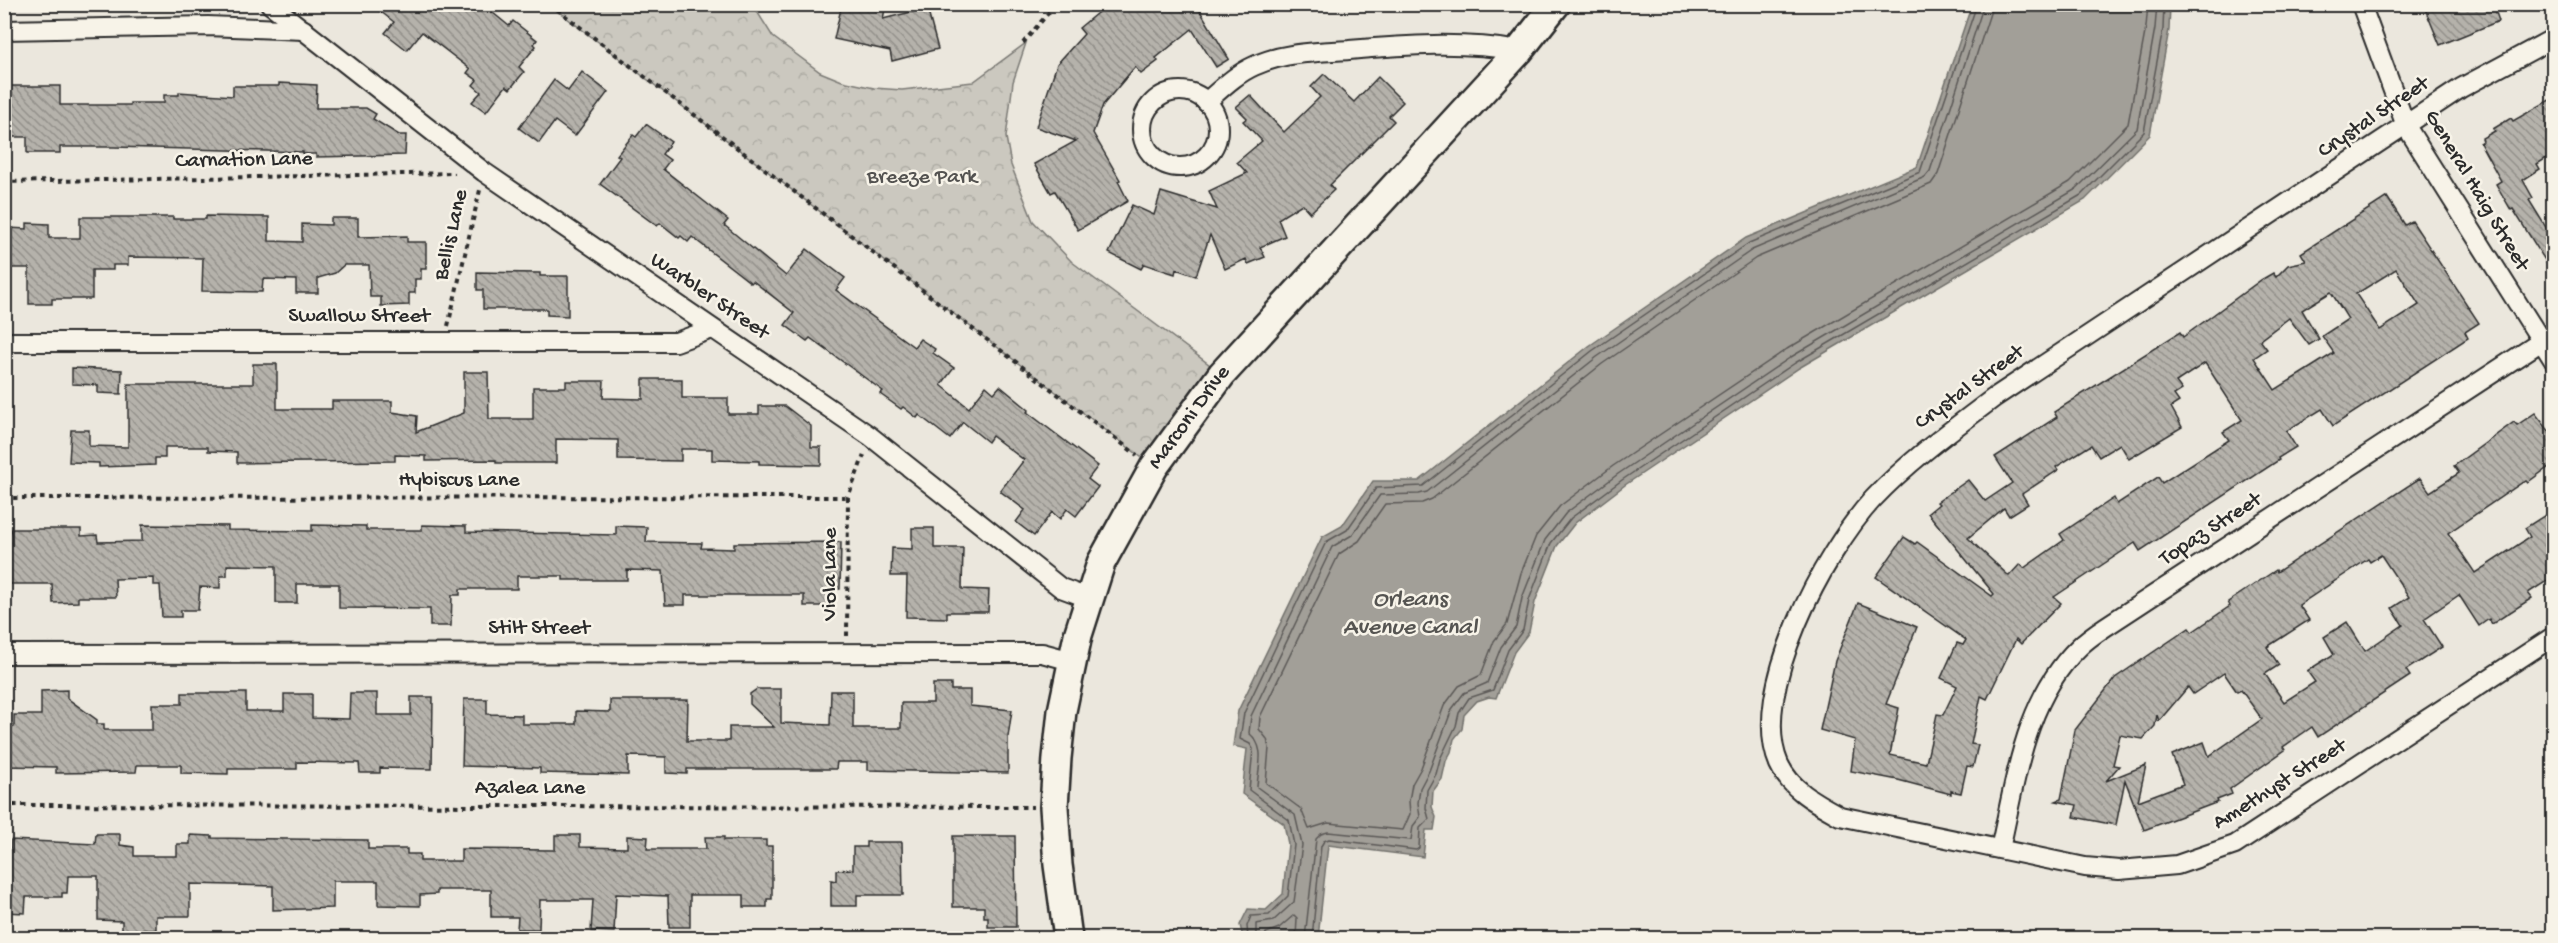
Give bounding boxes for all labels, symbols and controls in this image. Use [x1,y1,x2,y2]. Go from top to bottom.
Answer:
street label: Crystal Street [2313,70,2436,165]
street label: General Haig Street [2418,106,2535,278]
street label: Carnation Lane [175,147,314,175]
park label: Breeze Park [866,165,979,191]
street label: Bellis Lane [429,186,475,284]
street label: Warbler Street [644,248,775,348]
street label: Swallow Street [288,304,432,330]
street label: Crystal Street [1910,339,2031,436]
street label: Marconi Drive [1143,360,1237,475]
street label: Hybiscus Lane [398,468,520,494]
street label: Topaz Street [2153,486,2269,574]
street label: Viola Lane [818,527,844,621]
water label: Orleans Avenue Canal [1343,586,1479,643]
street label: Stilt Street [488,616,592,642]
street label: Amethyst Street [2208,732,2353,836]
street label: Azalea Lane [475,776,586,802]

